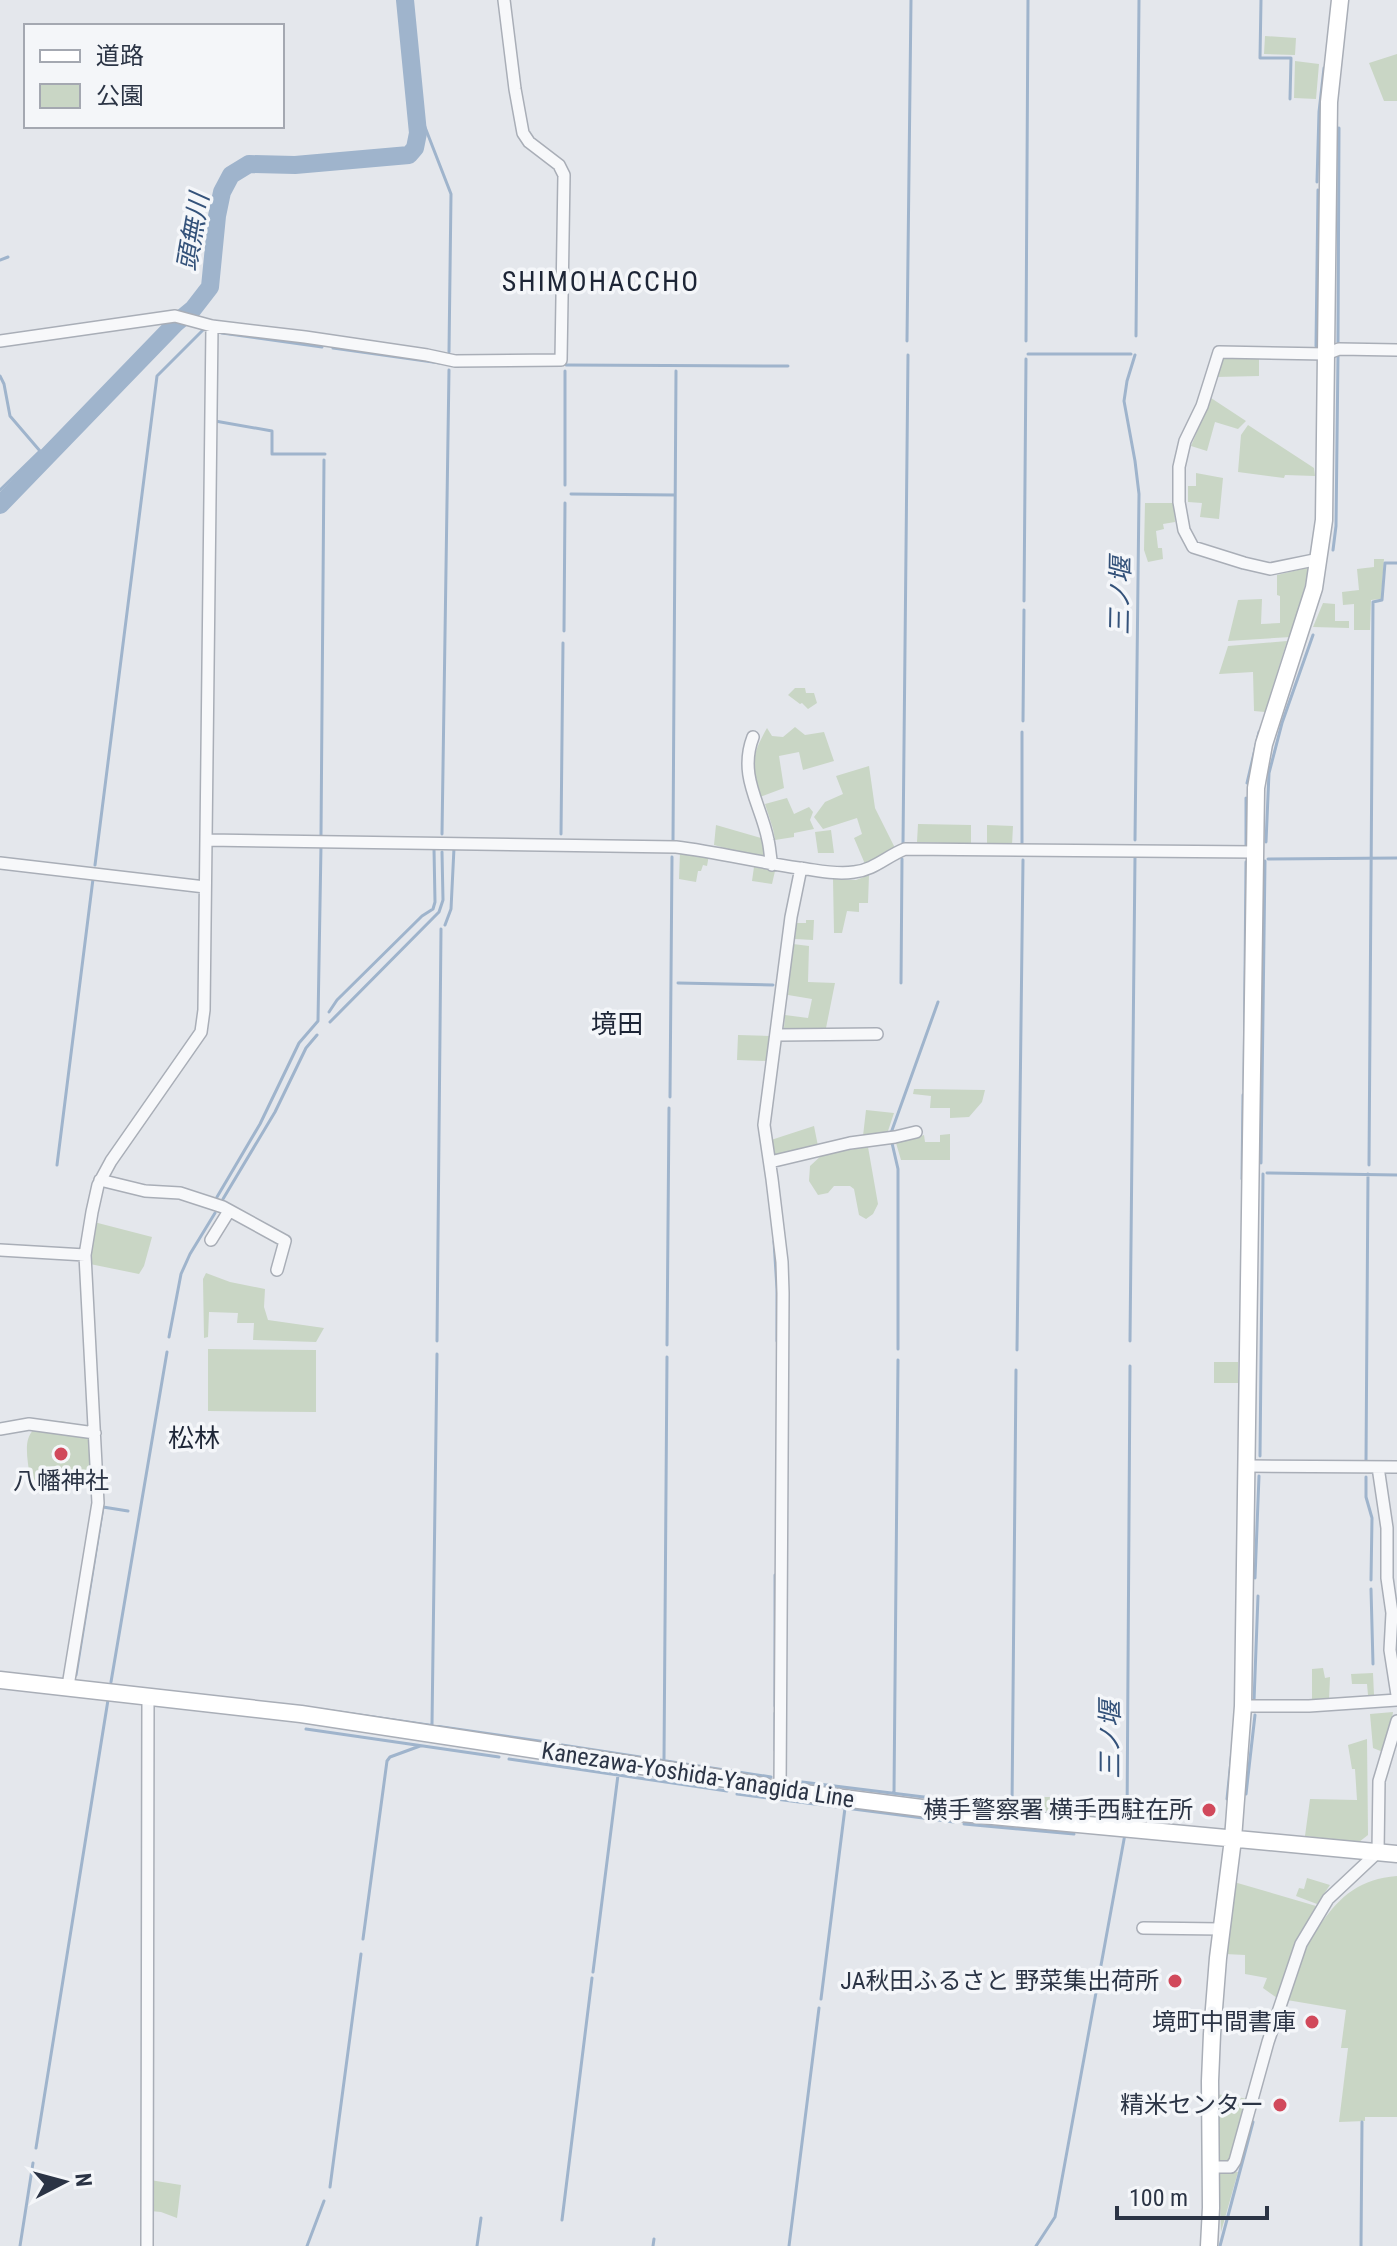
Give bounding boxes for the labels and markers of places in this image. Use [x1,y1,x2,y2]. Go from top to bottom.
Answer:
marker: 八幡神社 [52,1445,70,1463]
place label: 八幡神社 [13,1467,109,1495]
place label: 横手警察署 横手西駐在所 [923,1796,1193,1824]
marker: 横手警察署 横手西駐在所 [1200,1801,1218,1819]
place label: JA秋田ふるさと 野菜集出荷所 [840,1967,1159,1995]
marker: JA秋田ふるさと 野菜集出荷所 [1166,1972,1184,1990]
place label: 境町中間書庫 [1152,2008,1296,2036]
marker: 境町中間書庫 [1303,2013,1321,2031]
place label: 精米センター [1120,2091,1264,2119]
marker: 精米センター [1271,2096,1289,2114]

